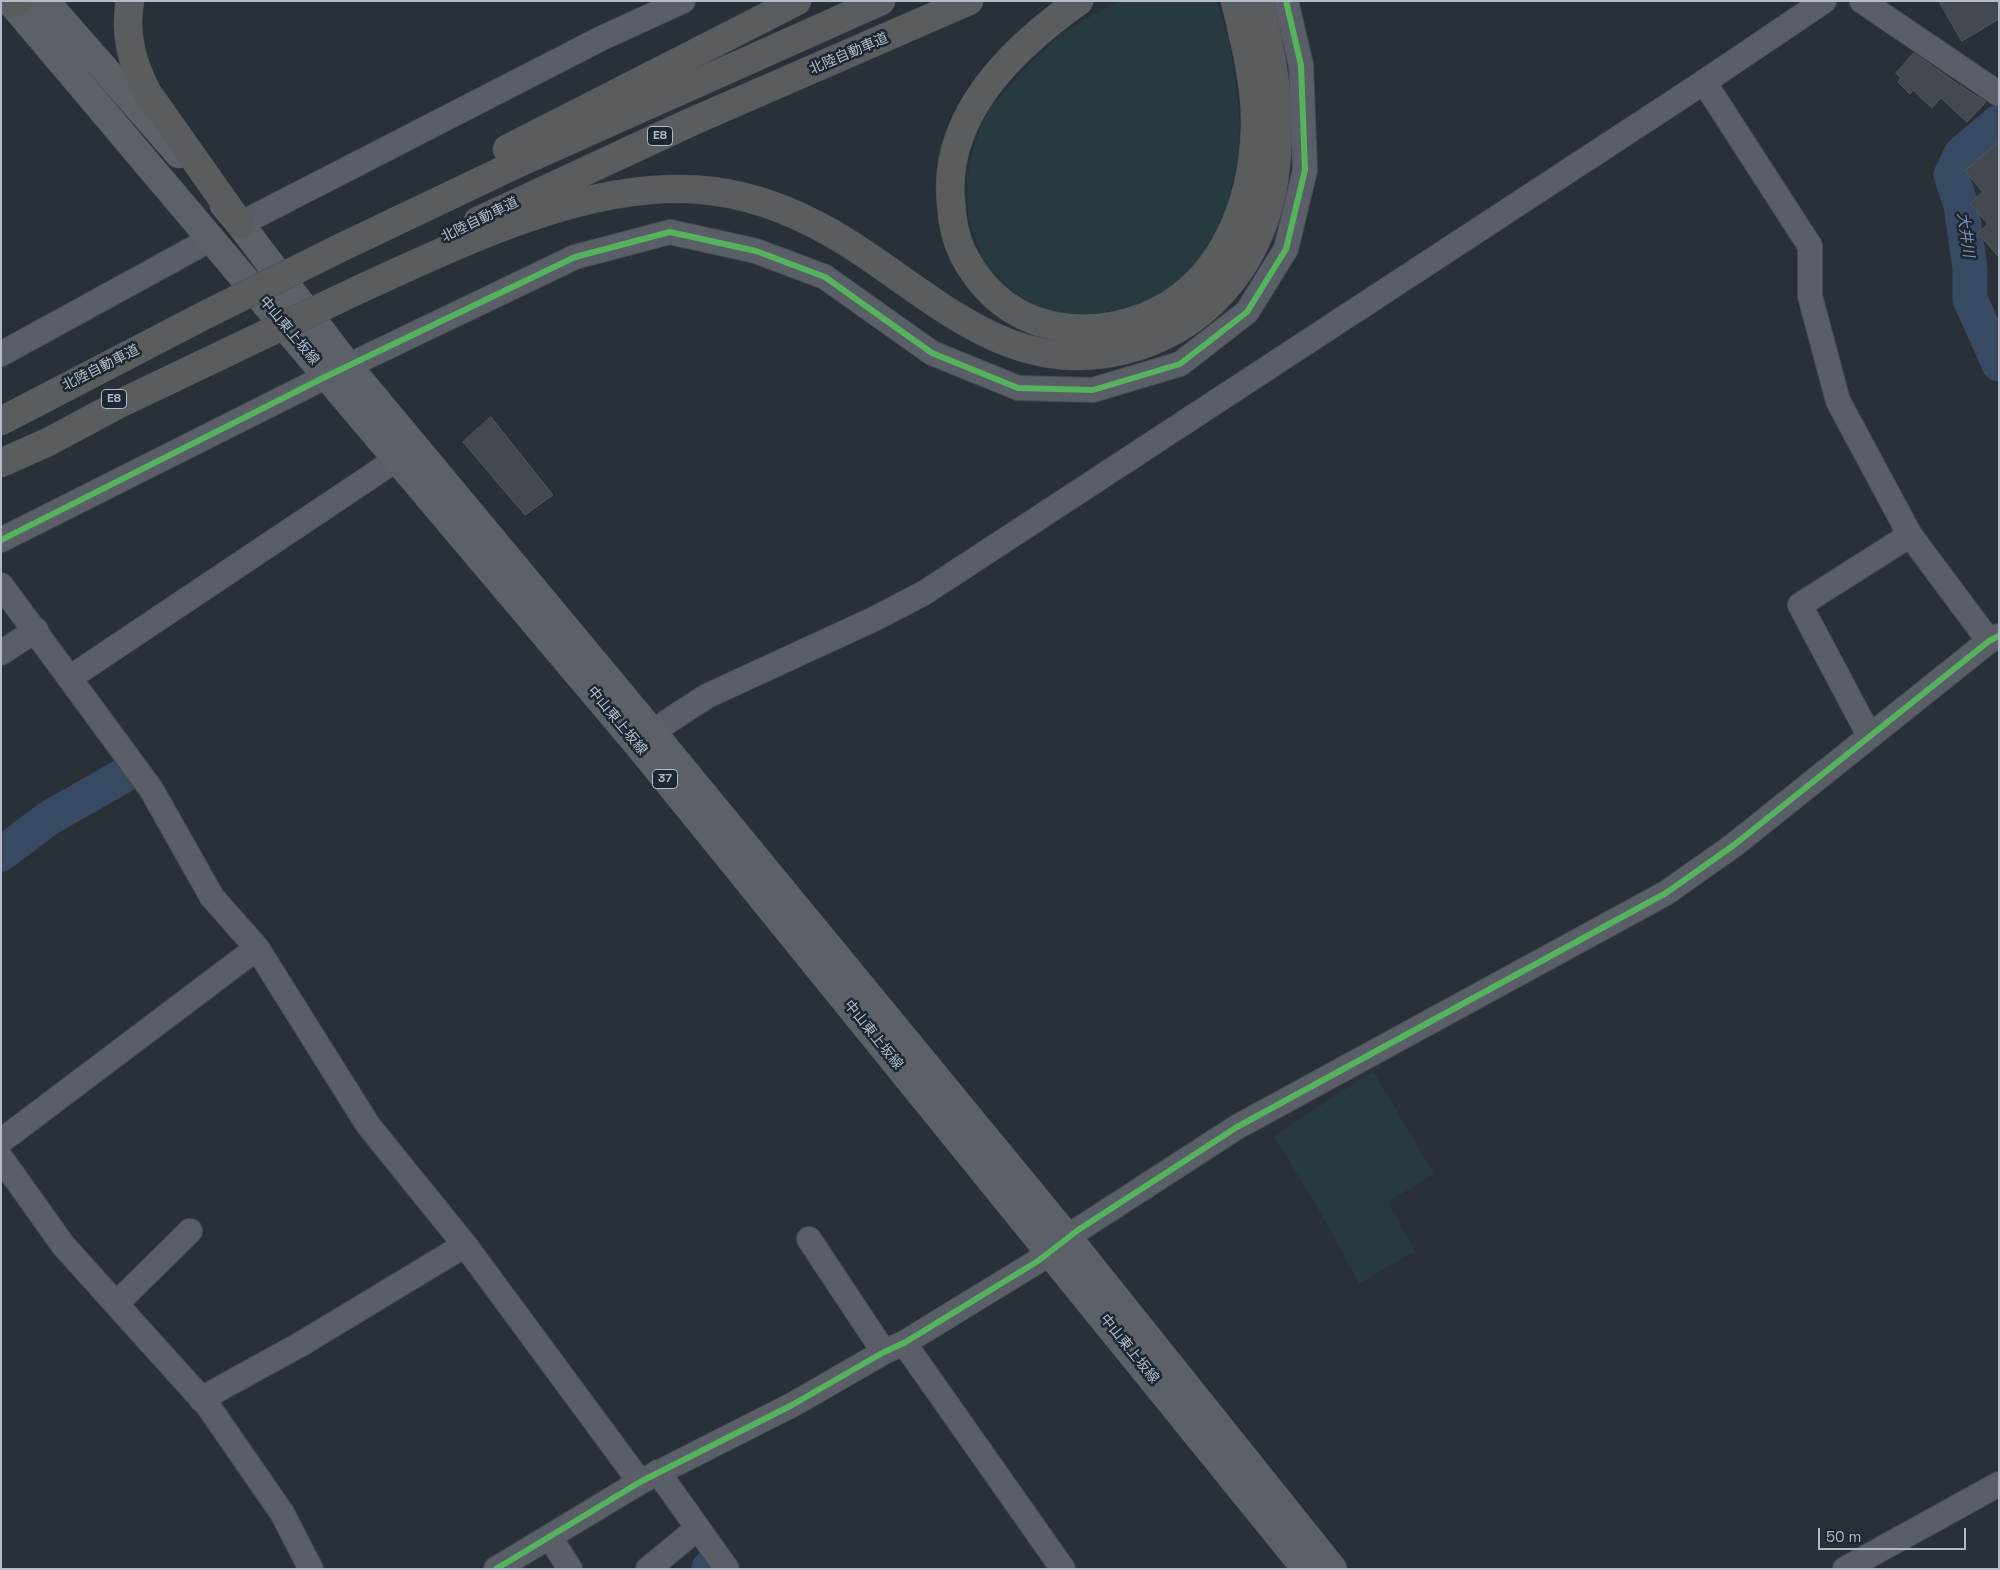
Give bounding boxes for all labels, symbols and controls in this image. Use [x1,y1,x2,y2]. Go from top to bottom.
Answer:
street label: 北陸自動車道 [807,30,891,78]
road number: E8 [648,126,672,146]
street label: 北陸自動車道 [439,194,521,246]
water label: 大井川 [1953,211,1977,259]
street label: 中山東上坂線 [256,293,322,369]
street label: 北陸自動車道 [60,341,142,395]
road number: E8 [102,389,126,408]
street label: 中山東上坂線 [584,683,650,759]
road number: 37 [652,770,678,789]
street label: 中山東上坂線 [840,997,906,1073]
street label: 中山東上坂線 [1096,1311,1162,1387]
scale bar [1820,1518,1968,1550]
text: 50 m [1826,1527,1861,1546]

